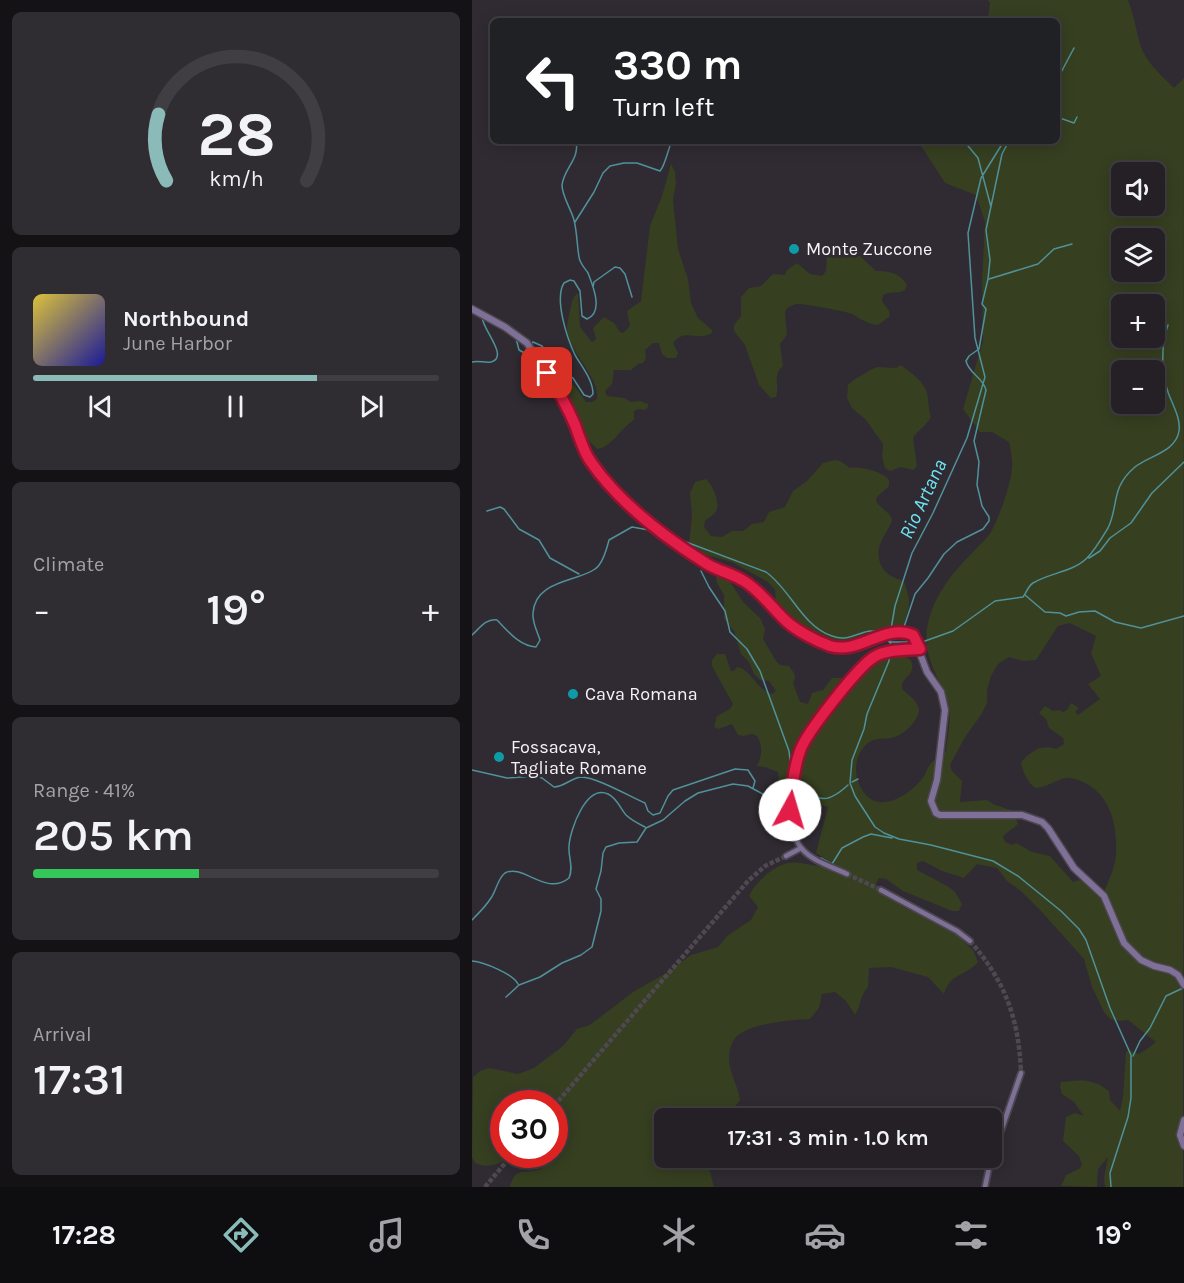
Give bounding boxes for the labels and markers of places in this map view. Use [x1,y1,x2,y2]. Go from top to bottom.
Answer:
place label: Monte Zuccone [806,238,932,260]
marker: Monte Zuccone [787,242,801,256]
pin [521,347,572,398]
place label: Cava Romana [585,683,698,705]
marker: Cava Romana [566,687,580,701]
place label: Fossacava, Tagliate Romane [511,736,647,779]
marker: Fossacava, Tagliate Romane [492,750,506,764]

